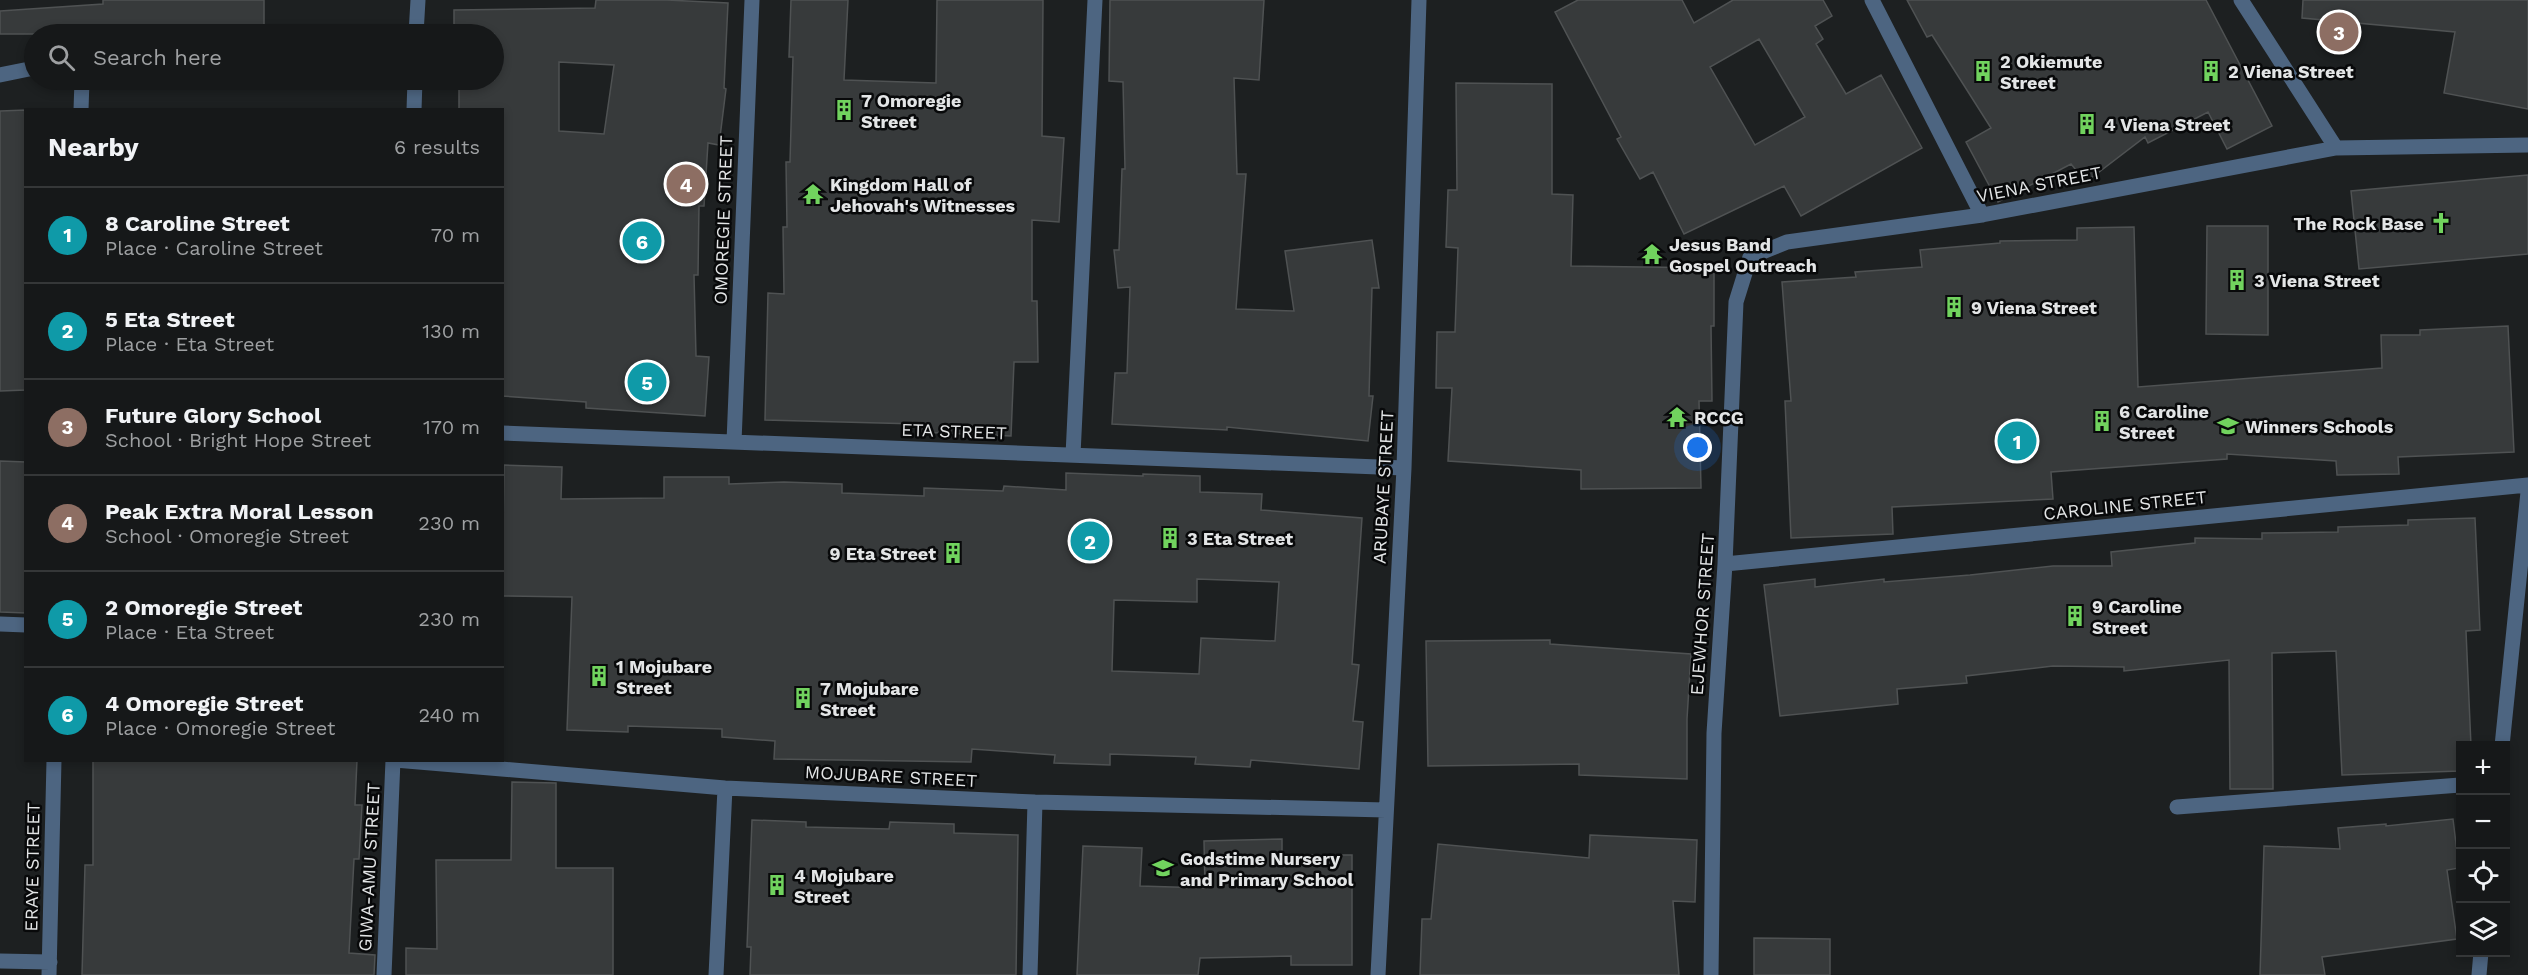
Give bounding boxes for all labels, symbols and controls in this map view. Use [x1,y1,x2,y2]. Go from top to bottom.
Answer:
pin: 3 [2320,9,2358,54]
search box [24,24,504,90]
icon: search [45,41,78,74]
text: Search here [93,45,222,70]
place label: 2 Okiemute Street [2000,51,2102,93]
building icon: 2 Okiemute Street [1971,59,1995,83]
building icon: 2 Viena Street [2199,59,2223,83]
place label: 2 Viena Street [2228,61,2354,82]
place label: 7 Omoregie Street [861,90,961,132]
building icon: 7 Omoregie Street [832,98,856,122]
building icon: 4 Viena Street [2075,112,2099,136]
place label: 4 Viena Street [2104,114,2231,135]
text: Nearby [48,132,139,162]
text: 6 results [394,135,480,159]
street label: OMOREGIE STREET [710,135,736,305]
pin: 4 [666,162,706,207]
street label: VIENA STREET [1975,162,2103,206]
place label: Kingdom Hall of Jehovah's Witnesses [830,174,1016,216]
temple icon: Kingdom Hall of Jehovah's Witnesses [801,182,825,206]
text: 8 Caroline Street [105,211,290,236]
church icon: The Rock Base [2429,211,2453,235]
place label: The Rock Base [2294,213,2424,234]
pin: 6 [622,218,662,264]
text: 1 [63,223,72,247]
text: 70 m [431,223,480,247]
place label: Jesus Band Gospel Outreach [1669,234,1817,276]
text: Place · Caroline Street [105,236,323,260]
temple icon: Jesus Band Gospel Outreach [1640,242,1664,266]
building icon: 3 Viena Street [2225,268,2249,292]
place label: 3 Viena Street [2254,270,2380,291]
building icon: 9 Viena Street [1942,295,1966,319]
place label: 9 Viena Street [1971,297,2097,318]
text: 5 Eta Street [105,307,235,332]
text: 2 [62,319,73,343]
text: 130 m [422,319,480,343]
text: Place · Eta Street [105,332,274,356]
pin: 5 [628,360,666,404]
place label: 6 Caroline Street [2119,401,2209,443]
text: Future Glory School [105,403,321,428]
temple icon: RCCG [1665,405,1689,429]
place label: RCCG [1694,407,1744,428]
street label: ARUBAYE STREET [1368,409,1398,565]
building icon: 6 Caroline Street [2090,409,2114,433]
school or university icon: Winners Schools [2216,414,2240,438]
text: 3 [62,415,73,439]
text: 170 m [423,415,480,439]
place label: Winners Schools [2245,416,2394,437]
pin: 1 [1998,418,2036,464]
street label: ETA STREET [901,419,1007,443]
text: School · Bright Hope Street [105,428,371,452]
your location [1683,433,1712,462]
street label: CAROLINE STREET [2042,486,2208,524]
text: Peak Extra Moral Lesson [105,499,374,524]
text: 4 [61,511,74,535]
text: 230 m [418,511,480,535]
pin: 2 [1070,518,1110,564]
text: School · Omoregie Street [105,524,349,548]
building icon: 3 Eta Street [1158,526,1182,550]
place label: 3 Eta Street [1187,528,1293,549]
street label: EJEWHOR STREET [1686,532,1718,696]
building icon: 9 Eta Street [941,541,965,565]
place label: 9 Eta Street [829,543,936,564]
text: 2 Omoregie Street [105,595,302,620]
place label: 9 Caroline Street [2092,596,2182,638]
building icon: 9 Caroline Street [2063,604,2087,628]
text: 5 [62,607,73,631]
text: 230 m [418,607,480,631]
text: Place · Eta Street [105,620,274,644]
place label: 1 Mojubare Street [616,656,712,698]
building icon: 1 Mojubare Street [587,664,611,688]
place label: 7 Mojubare Street [820,678,919,720]
building icon: 7 Mojubare Street [791,686,815,710]
text: 4 Omoregie Street [105,691,303,716]
text: 6 [61,703,74,727]
text: 240 m [418,703,480,727]
text: Place · Omoregie Street [105,716,335,740]
map controls [2456,741,2510,957]
button: + [2456,741,2510,795]
street label: MOJUBARE STREET [804,761,978,791]
street label: GIWA-AMU STREET [354,782,384,952]
button: − [2456,795,2510,849]
street label: ERAYE STREET [20,802,44,932]
place label: Godstime Nursery and Primary School [1180,848,1354,890]
button: locate [2456,849,2510,903]
school or university icon: Godstime Nursery and Primary School [1151,856,1175,880]
place label: 4 Mojubare Street [794,865,894,907]
building icon: 4 Mojubare Street [765,873,789,897]
button: layers [2456,903,2510,957]

